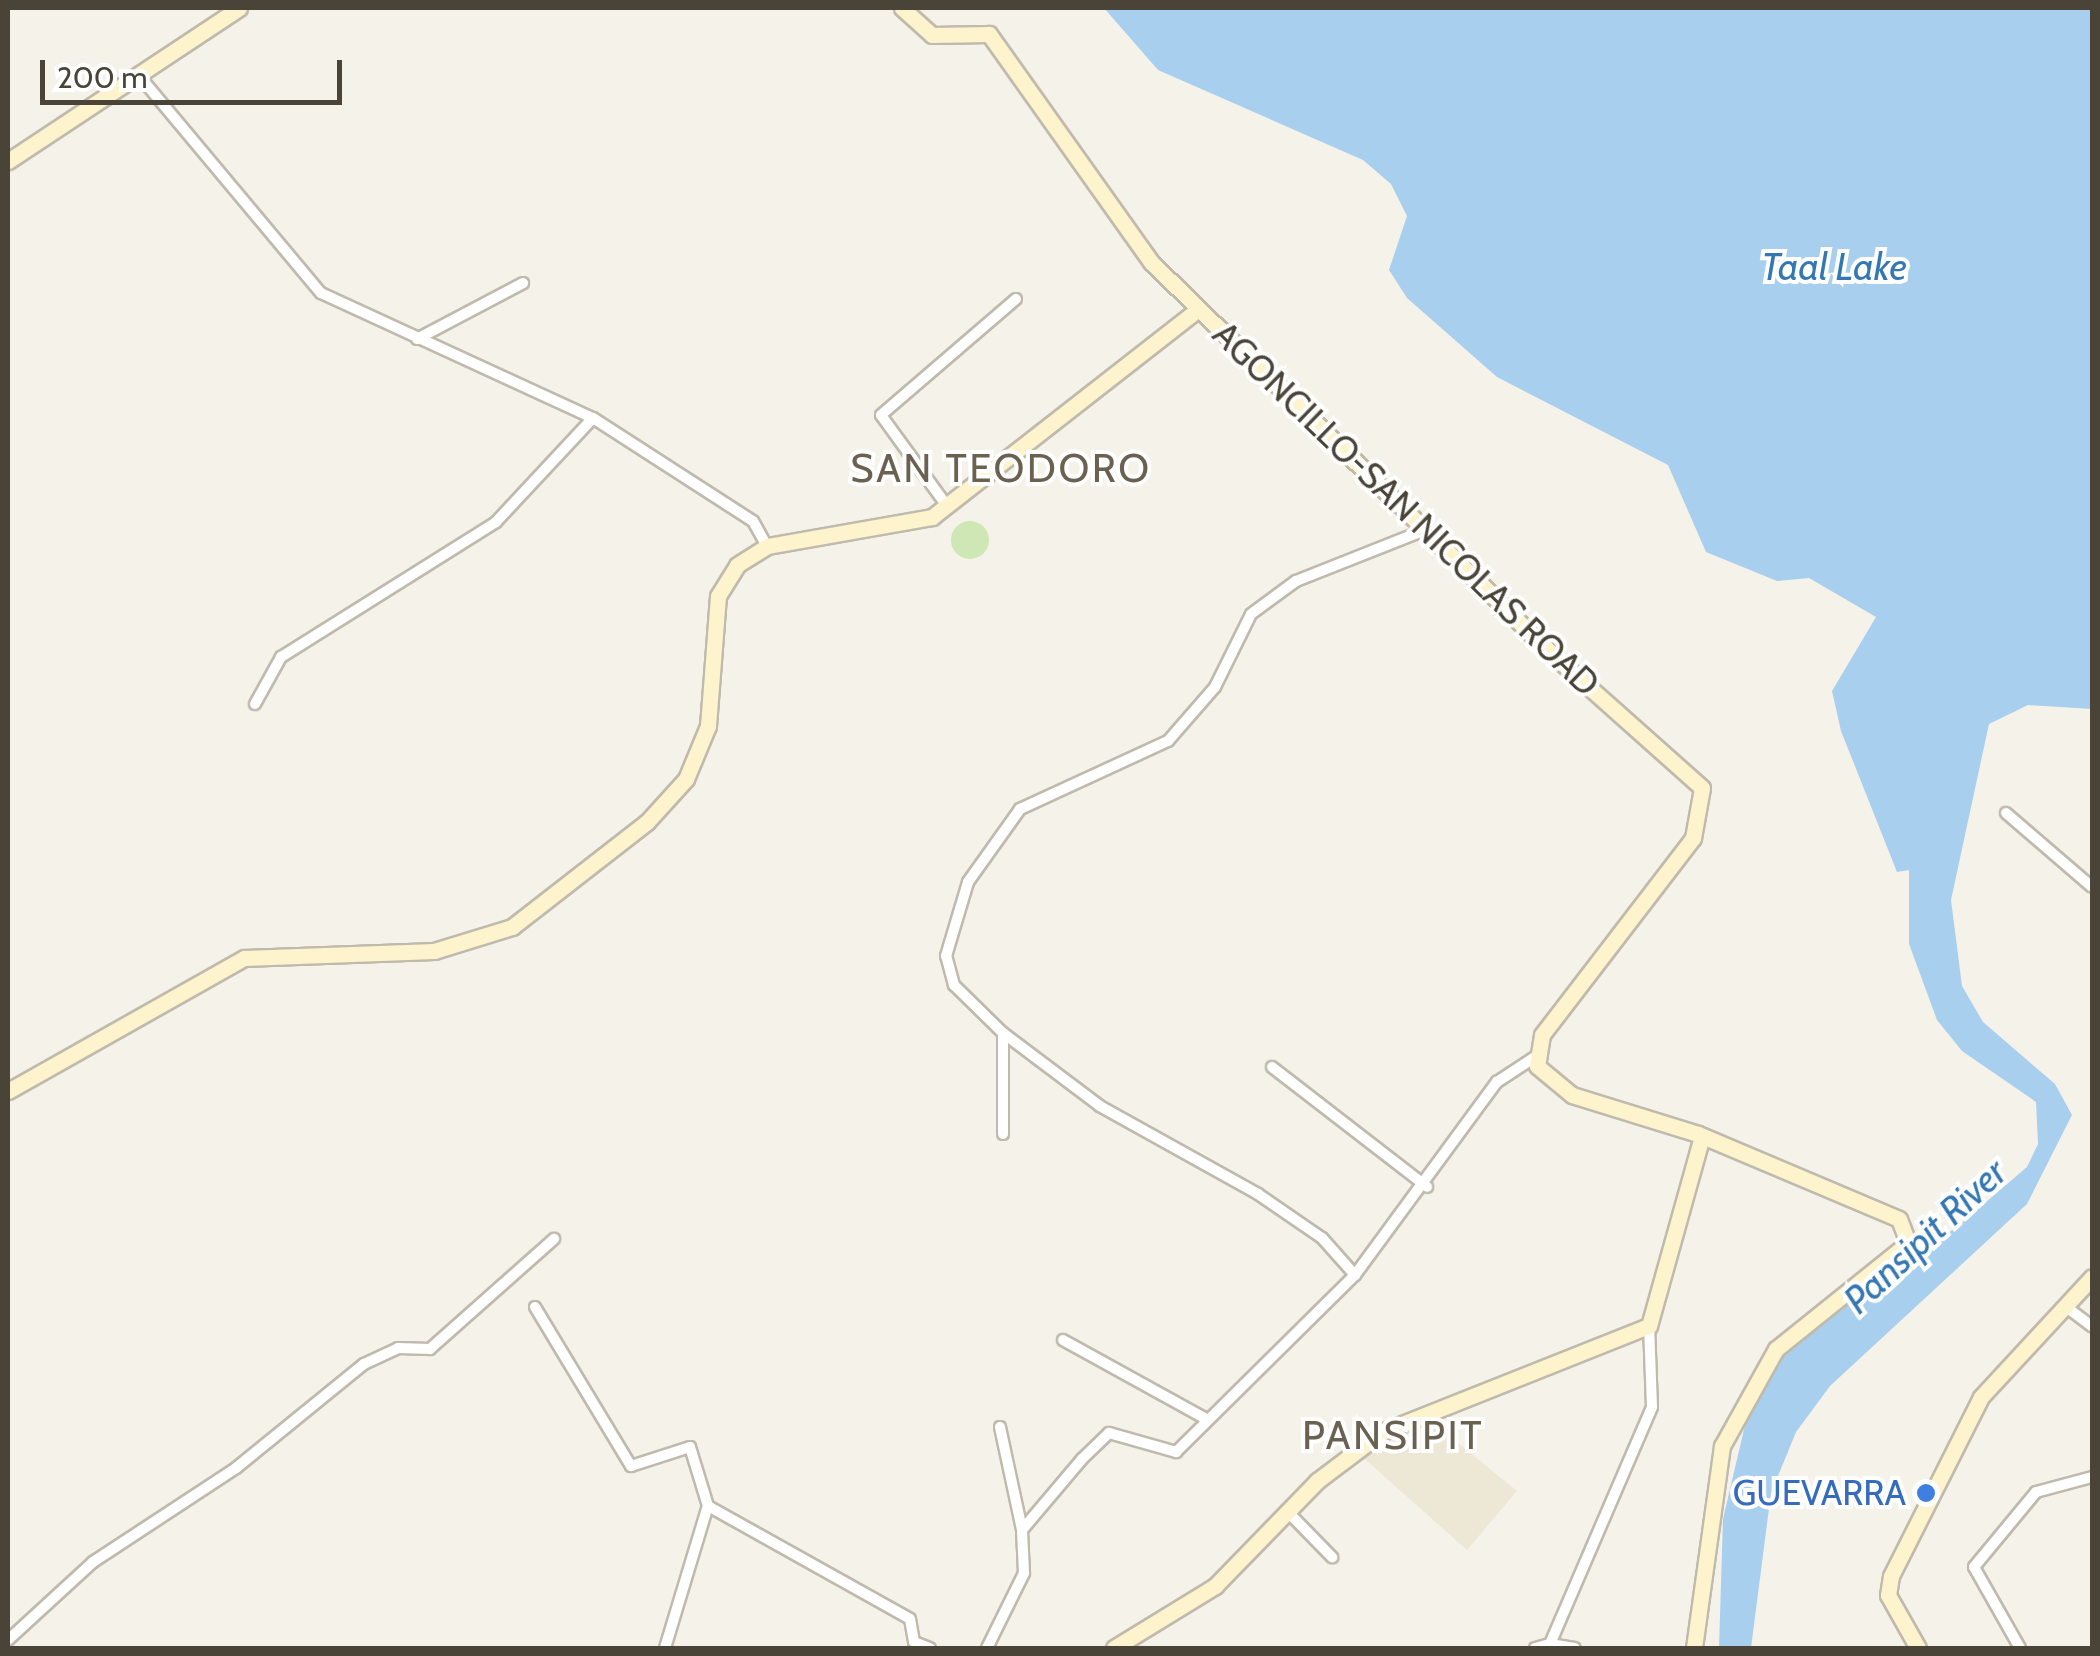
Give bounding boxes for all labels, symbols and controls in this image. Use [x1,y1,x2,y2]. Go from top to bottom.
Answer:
scale bar [45,40,348,102]
text: 200 m [57,59,148,96]
water label: Taal Lake [1761,244,1907,290]
street label: AGONCILLO-SAN NICOLAS ROAD [1204,313,1608,705]
district label: SAN TEODORO [850,444,1152,492]
water label: Pansipit River [1834,1149,2016,1323]
district label: PANSIPIT [1302,1411,1484,1459]
place label: GUEVARRA [1733,1472,1906,1514]
marker: GUEVARRA [1915,1482,1937,1504]

